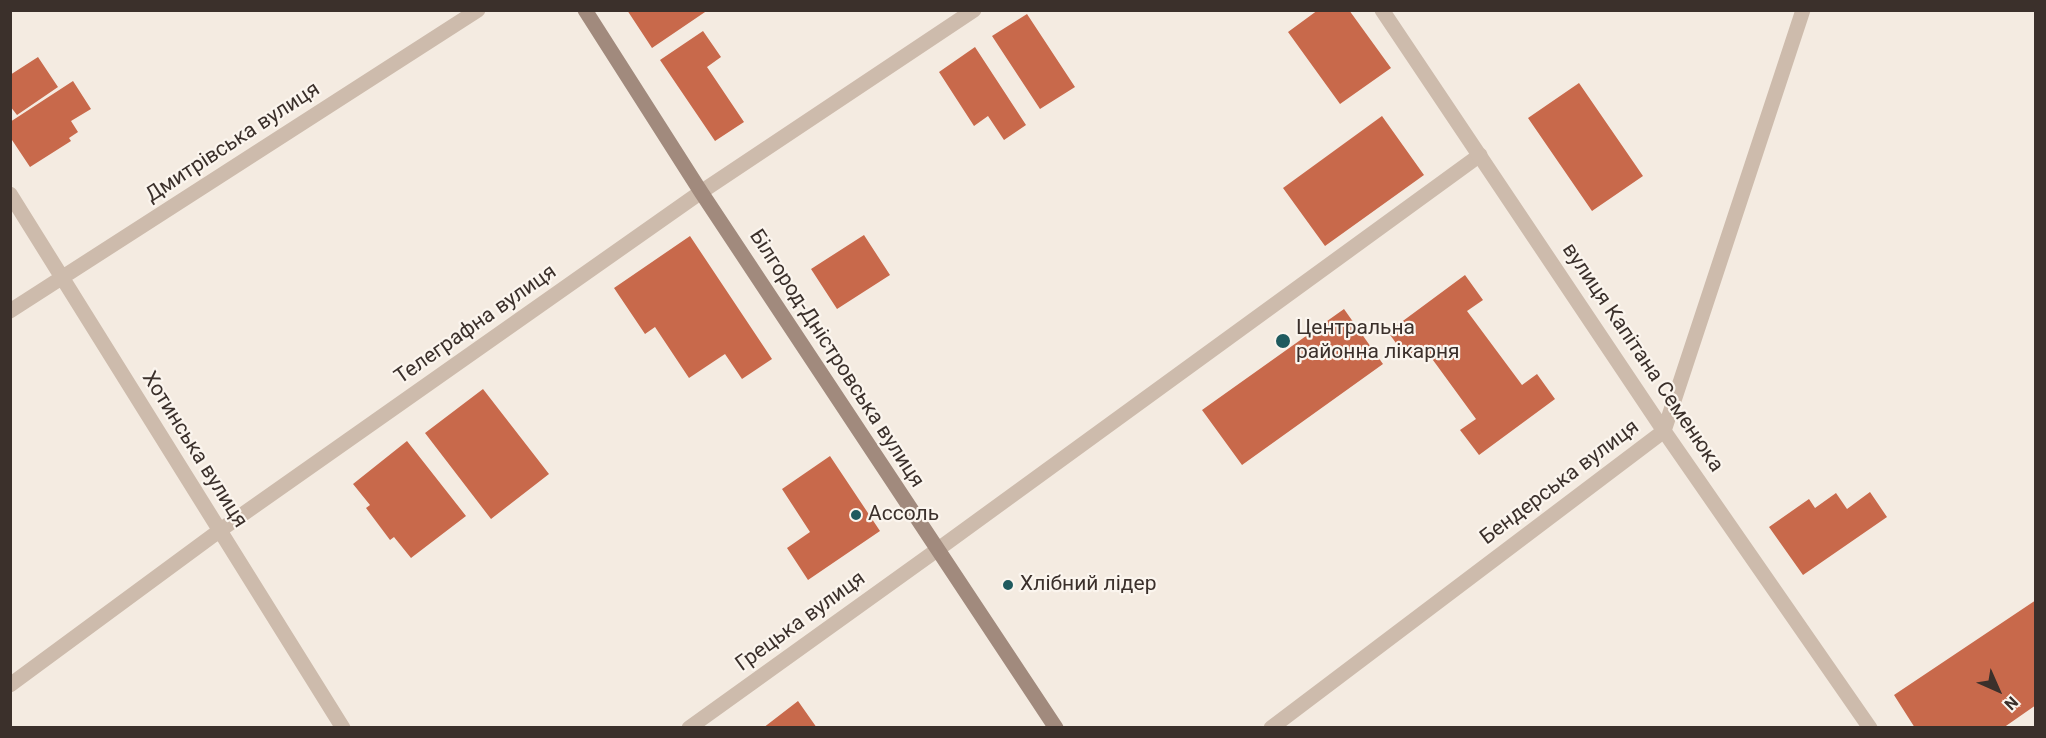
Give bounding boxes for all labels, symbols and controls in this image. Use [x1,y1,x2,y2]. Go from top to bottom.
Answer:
street label: Дмитрівська вулиця [141,77,325,209]
street label: Білгород-Дністровська вулиця [743,225,929,493]
street label: вулиця Капітана Семенюка [1556,239,1728,477]
street label: Телеграфна вулиця [390,260,562,390]
place label: Центральна районна лікарня [1296,316,1460,366]
marker: Центральна районна лікарня [1274,332,1292,350]
street label: Хотинська вулиця [136,367,252,533]
street label: Бендерська вулиця [1476,415,1644,551]
place label: Ассоль [868,502,939,528]
marker: Ассоль [849,508,863,522]
street label: Грецька вулиця [731,567,871,677]
place label: Хлібний лідер [1020,572,1156,598]
marker: Хлібний лідер [1001,578,1015,592]
north arrow [1968,660,2028,720]
text: N [2000,692,2022,714]

